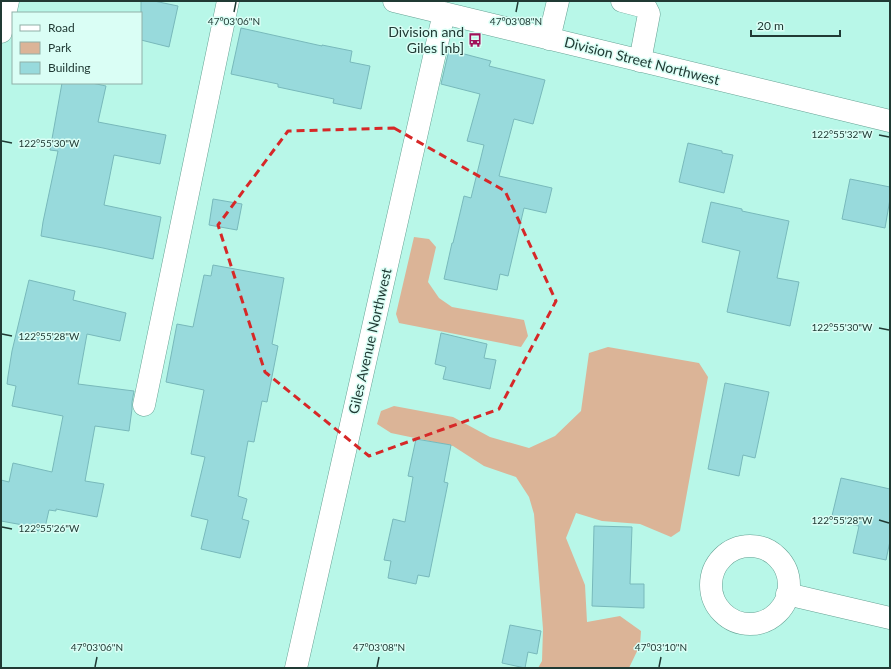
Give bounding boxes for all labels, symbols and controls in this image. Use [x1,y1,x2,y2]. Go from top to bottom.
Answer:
legend [12,12,142,84]
scale bar [751,12,840,38]
text: 47°03'06"N [208,15,260,27]
text: 47°03'08"N [490,15,542,27]
text: 20 m [757,18,784,33]
text: Road [48,20,75,35]
place label: Division and Giles [nb] [388,23,464,56]
bus stop icon: Division and Giles [nb] [467,32,483,48]
street label: Division Street Northwest [563,33,721,88]
text: Park [48,40,72,55]
text: Building [48,60,91,75]
text: 122°55'32"W [812,128,873,140]
text: 122°55'30"W [19,137,80,149]
street label: Giles Avenue Northwest [344,266,395,415]
text: 122°55'30"W [812,321,873,333]
text: 122°55'28"W [19,330,80,342]
text: 122°55'28"W [812,514,873,526]
text: 122°55'26"W [19,522,80,534]
text: 47°03'06"N [71,641,123,653]
text: 47°03'08"N [353,641,405,653]
text: 47°03'10"N [635,641,687,653]

